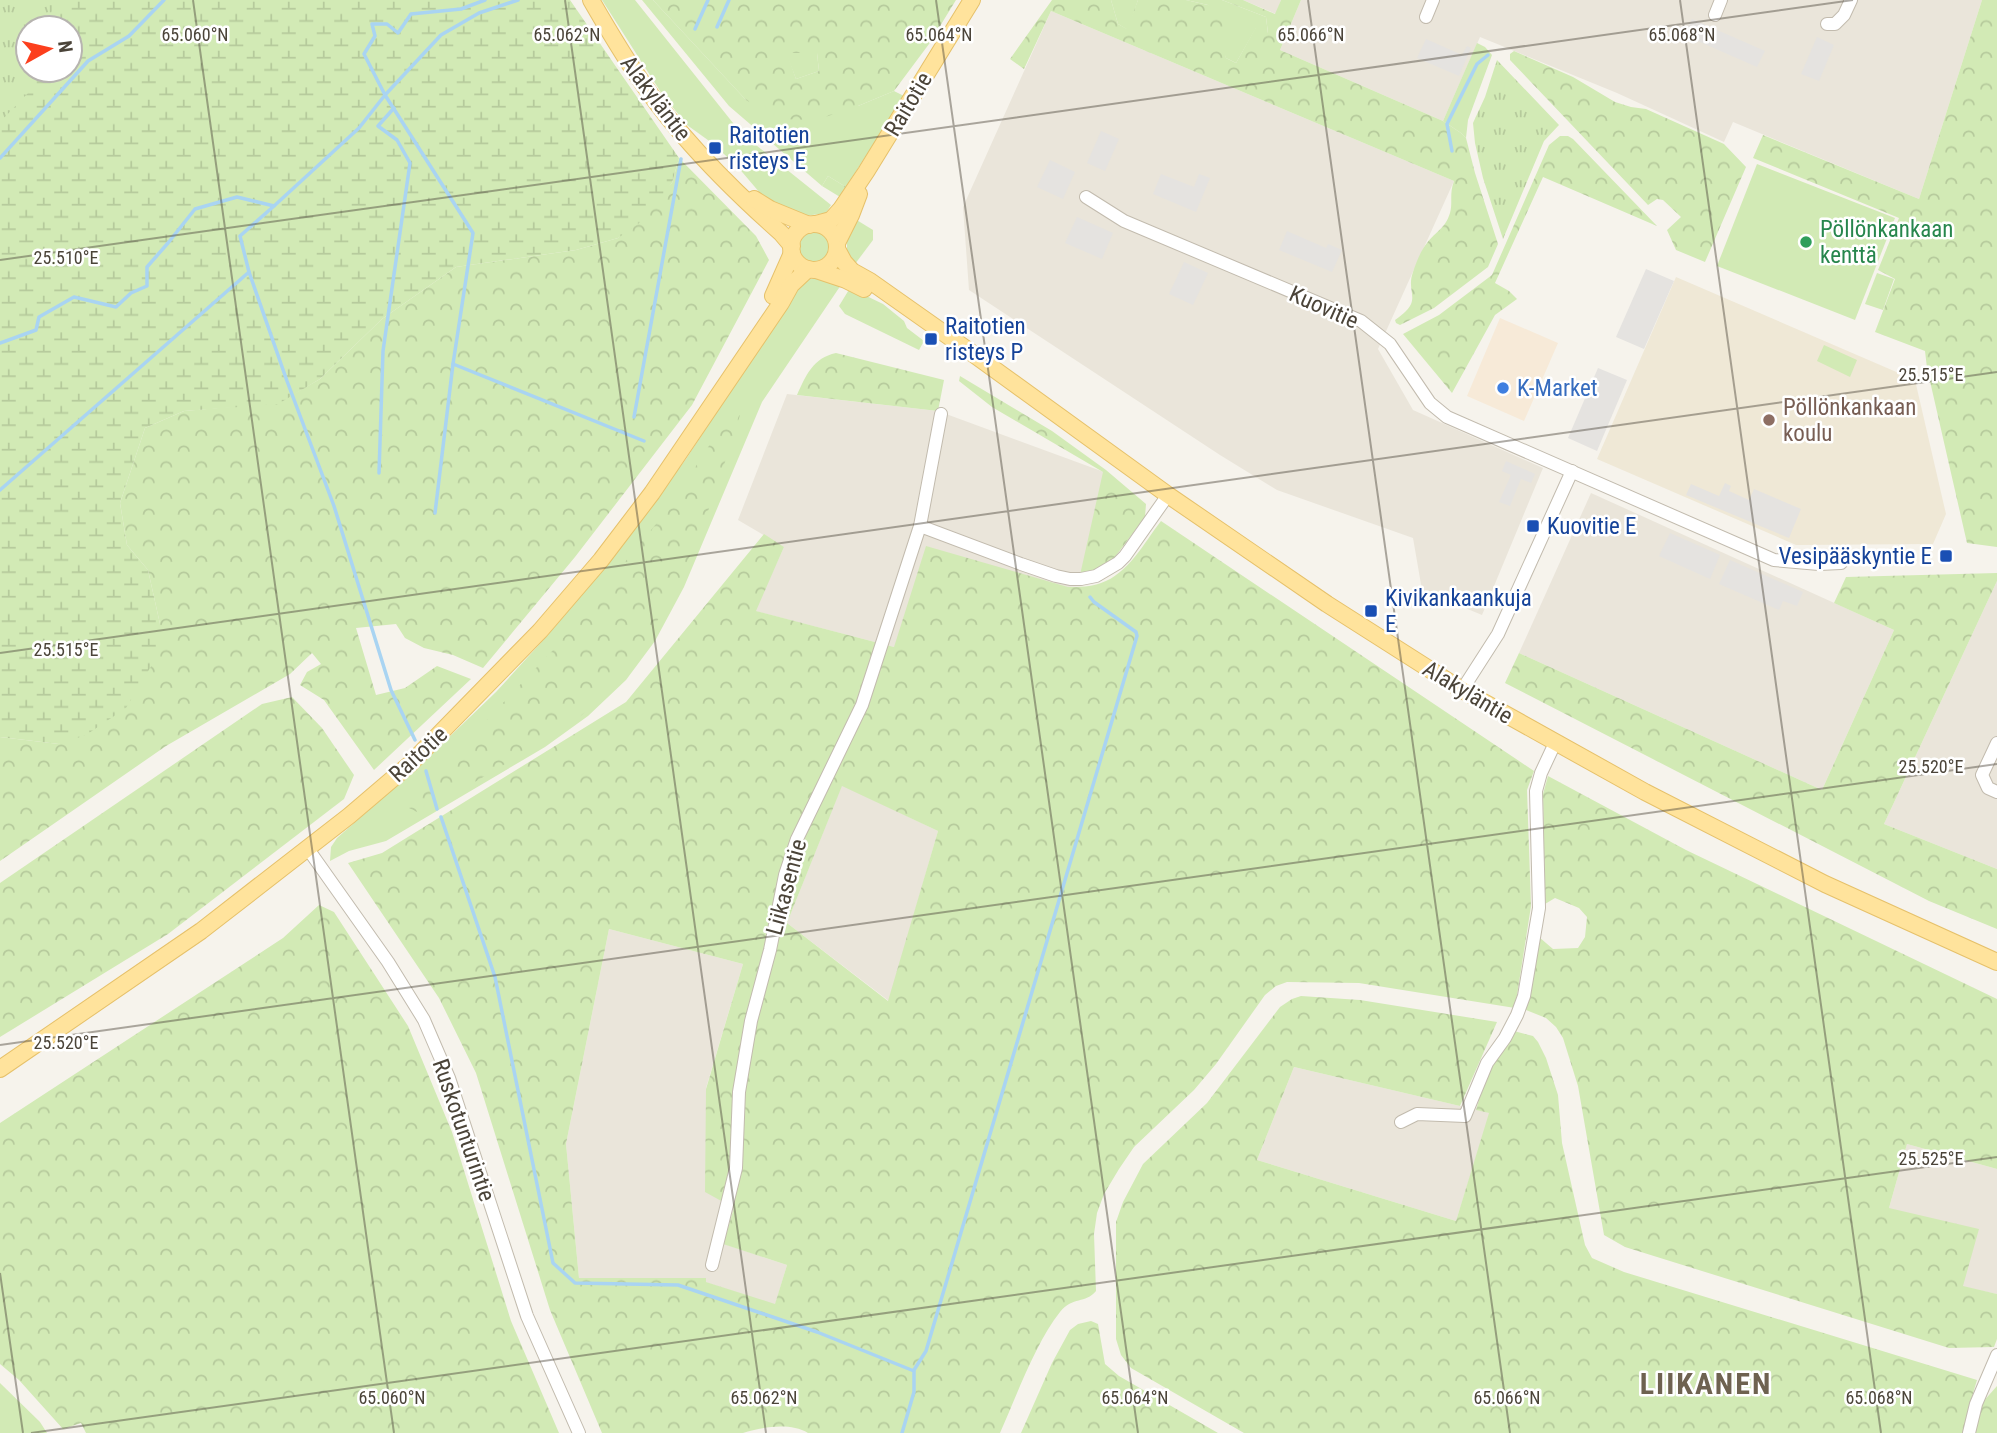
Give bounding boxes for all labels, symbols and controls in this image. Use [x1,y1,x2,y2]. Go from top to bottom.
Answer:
north arrow [14,14,84,84]
text: 65.060°N [161,24,229,45]
text: 65.062°N [533,24,601,45]
text: 65.064°N [905,24,973,45]
text: 65.066°N [1277,24,1345,45]
text: 65.068°N [1648,24,1716,45]
text: N [53,39,78,54]
street label: Alakyläntie [615,50,696,146]
street label: Raitotie [879,68,938,141]
place label: Raitotien risteys E [729,122,810,175]
marker: Raitotien risteys E [707,140,723,156]
place label: Pöllönkankaan kenttä [1820,216,1953,269]
marker: Pöllönkankaan kenttä [1798,234,1814,250]
text: 25.510°E [34,247,98,268]
street label: Kuovitie [1285,280,1363,335]
place label: Raitotien risteys P [945,313,1026,366]
marker: Raitotien risteys P [923,331,939,347]
text: 25.515°E [1899,364,1963,385]
place label: K-Market [1517,375,1598,402]
marker: K-Market [1495,380,1511,396]
place label: Pöllönkankaan koulu [1783,394,1916,447]
marker: Pöllönkankaan koulu [1761,412,1777,428]
place label: Kuovitie E [1547,513,1636,540]
marker: Kuovitie E [1525,518,1541,534]
place label: Vesipääskyntie E [1779,543,1932,570]
marker: Vesipääskyntie E [1938,548,1954,564]
place label: Kivikankaankuja E [1385,585,1532,638]
marker: Kivikankaankuja E [1363,603,1379,619]
text: 25.515°E [34,639,98,660]
street label: Alakyläntie [1418,655,1517,730]
street label: Raitotie [384,721,453,788]
text: 25.520°E [1899,756,1963,777]
street label: Liikasentie [761,836,812,938]
text: 25.520°E [34,1032,98,1053]
street label: Ruskotunturintie [427,1055,501,1205]
text: 25.525°E [1899,1148,1963,1169]
district label: LIIKANEN [1640,1366,1772,1401]
text: 65.060°N [358,1387,426,1408]
text: 65.062°N [730,1387,798,1408]
text: 65.064°N [1101,1387,1169,1408]
text: 65.066°N [1473,1387,1541,1408]
text: 65.068°N [1845,1387,1913,1408]

